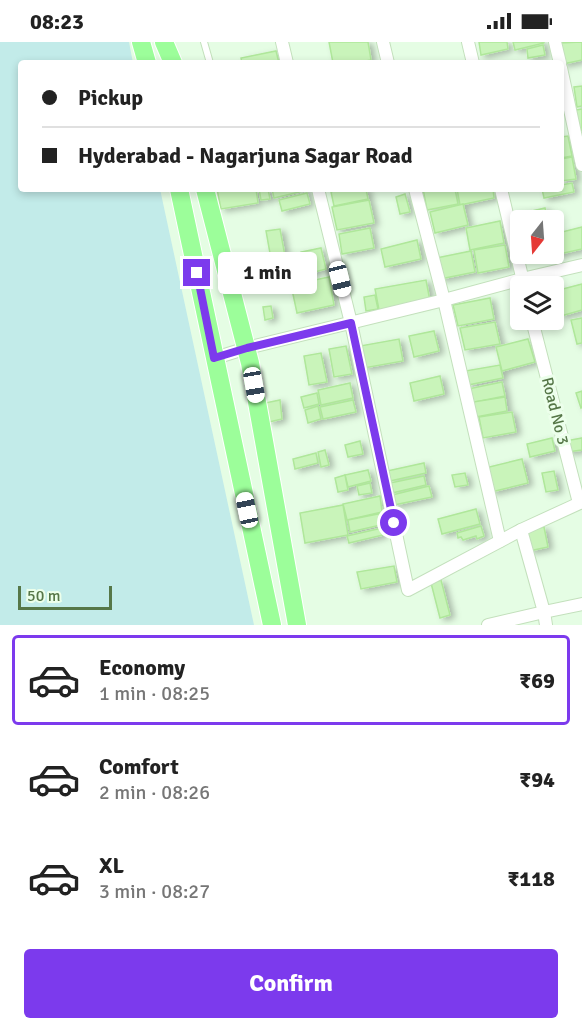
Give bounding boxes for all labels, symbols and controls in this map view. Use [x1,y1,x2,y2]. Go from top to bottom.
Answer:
text: 08:23 [30,8,84,35]
text: Pickup [78,84,143,111]
text: Hyderabad - Nagarjuna Sagar Road [78,142,413,169]
north arrow [510,210,564,264]
map controls [510,210,564,330]
callout: 1 min [218,252,317,294]
route end [183,259,210,286]
car [327,259,353,299]
text: 1 min [243,260,292,285]
button: layers [510,276,564,330]
car [242,366,266,404]
street label: Road No 3 [537,375,573,447]
car [234,491,260,529]
route start [380,509,407,536]
scale bar [18,583,112,610]
text: 50 m [27,586,61,606]
icon: car [27,653,81,707]
text: Economy [99,654,185,681]
text: ₹69 [519,667,555,694]
text: 1 min · 08:25 [99,681,210,706]
icon: car [27,752,81,806]
text: Comfort [99,753,179,780]
text: ₹94 [519,766,555,793]
text: 2 min · 08:26 [99,780,210,805]
icon: car [27,851,81,905]
text: XL [99,852,124,879]
text: ₹118 [507,865,555,892]
text: 3 min · 08:27 [99,879,210,904]
button: Confirm [24,949,558,1018]

